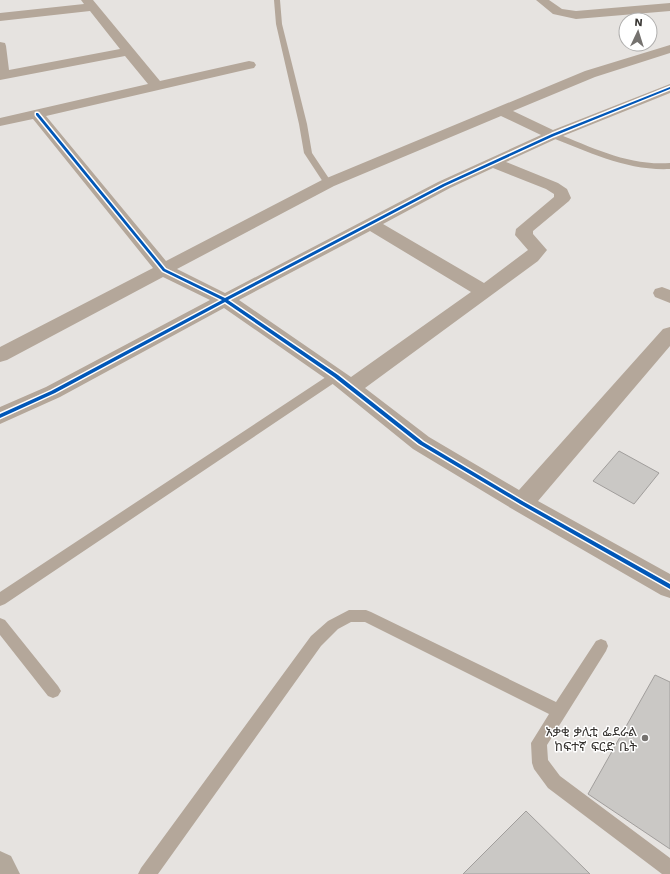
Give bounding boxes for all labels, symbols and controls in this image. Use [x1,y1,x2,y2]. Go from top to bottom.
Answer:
north arrow [618,12,658,52]
text: N [634,16,643,29]
place label: አቃቂ ቃሊቲ ፌደራል ከፍተኛ ፍርድ ቤት [546,724,637,754]
marker: አቃቂ ቃሊቲ ፌደራል ከፍተኛ ፍርድ ቤት [640,733,650,743]

